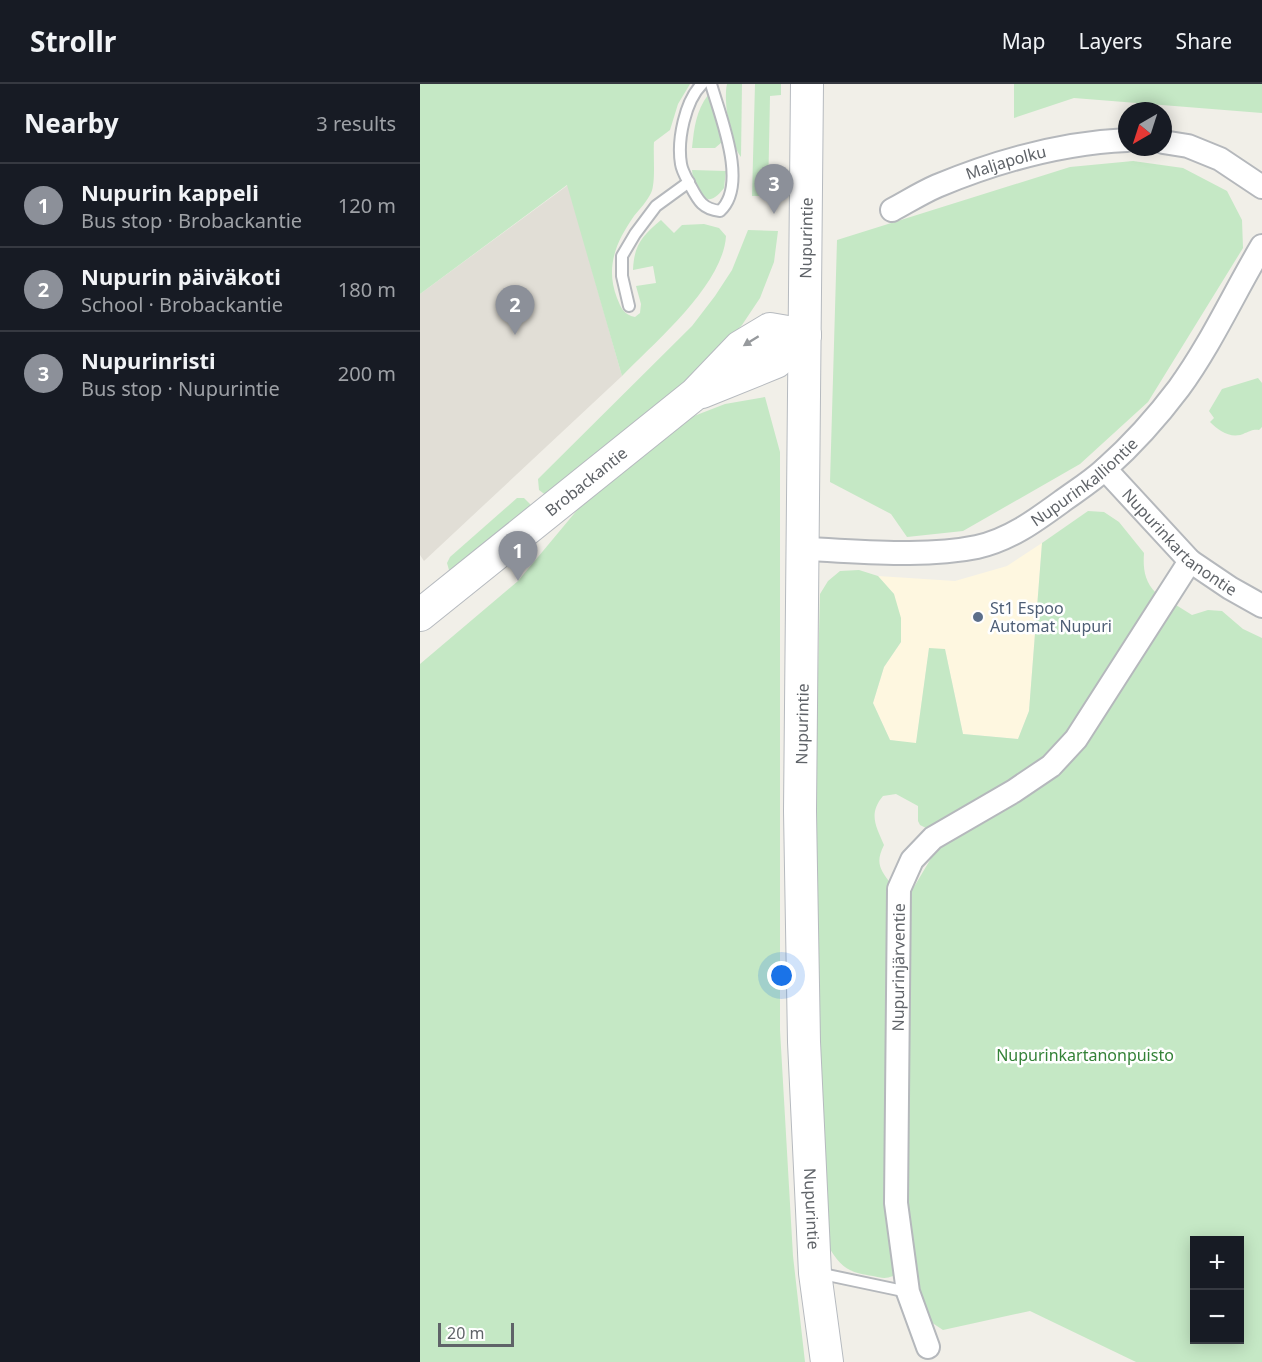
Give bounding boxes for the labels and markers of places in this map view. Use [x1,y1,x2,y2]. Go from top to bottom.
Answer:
pin: 3 [754,164,794,214]
pin: 2 [496,286,535,335]
pin: 1 [498,532,538,581]
place label: St1 Espoo Automat Nupuri [990,597,1112,637]
marker: St1 Espoo Automat Nupuri [971,610,985,624]

